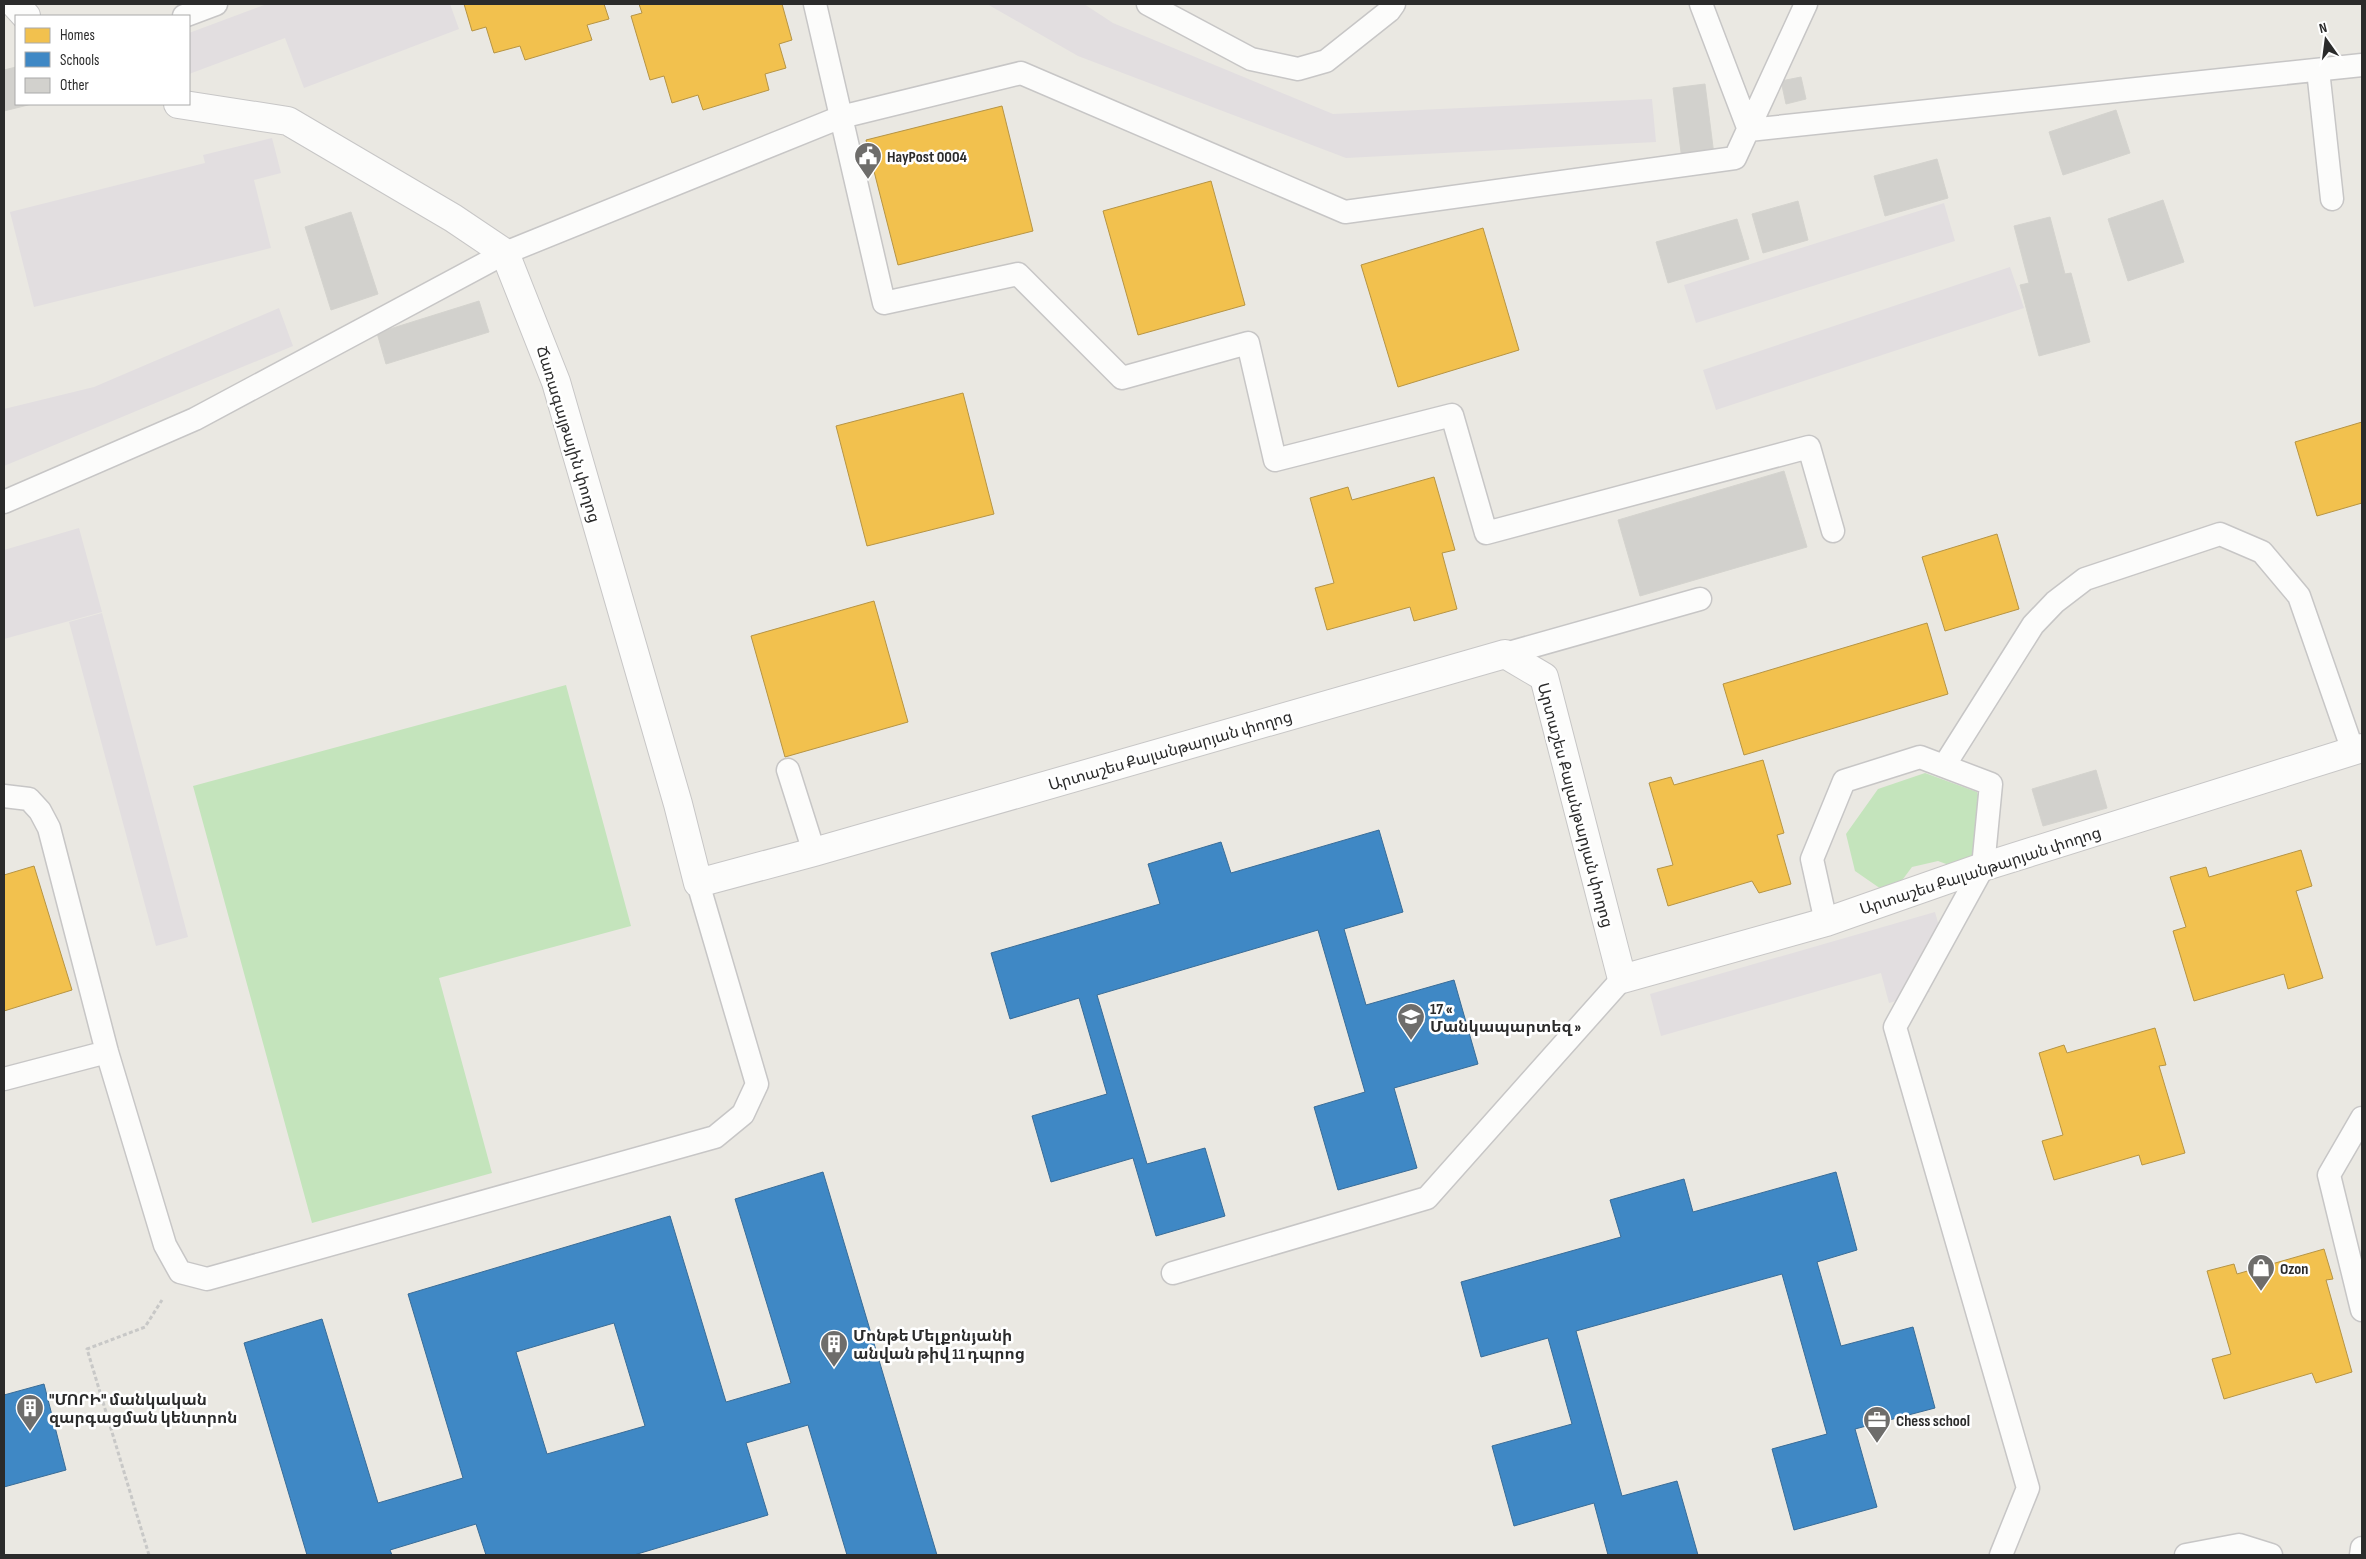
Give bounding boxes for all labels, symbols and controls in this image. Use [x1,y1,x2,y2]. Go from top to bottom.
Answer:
legend [15,15,190,105]
north arrow [2301,15,2351,65]
text: N [2317,19,2329,37]
text: Homes [60,26,95,45]
text: Schools [60,51,99,70]
text: Other [60,76,89,95]
public building icon: HayPost 0004 [853,141,883,180]
place label: HayPost 0004 [887,148,968,167]
street label: Ճառագայթային փողոց [532,344,603,525]
street label: Արտաշես Քալանթարյան փողոց [1533,681,1616,930]
street label: Արտաշես Քալանթարյան փողոց [1046,707,1294,795]
street label: Արտաշես Քալանթարյան փողոց [1857,823,2104,920]
place label: 17 « Մանկապարտեզ » [1430,1000,1581,1037]
school or university icon: 17 « Մանկապարտեզ » [1396,1002,1426,1041]
shop icon: Ozon [2246,1253,2276,1292]
place label: Ozon [2280,1260,2308,1279]
place label: Մոնթե Մելքոնյանի անվան թիվ 11 դպրոց [853,1327,1025,1364]
building icon: Մոնթե Մելքոնյանի անվան թիվ 11 դպրոց [819,1329,849,1368]
place label: "ՄՈՐԻ" մանկական զարգացման կենտրոն [49,1391,237,1428]
building icon: "ՄՈՐԻ" մանկական զարգացման կենտրոն [15,1393,45,1432]
office icon: Chess school [1862,1405,1892,1444]
place label: Chess school [1896,1412,1970,1431]

